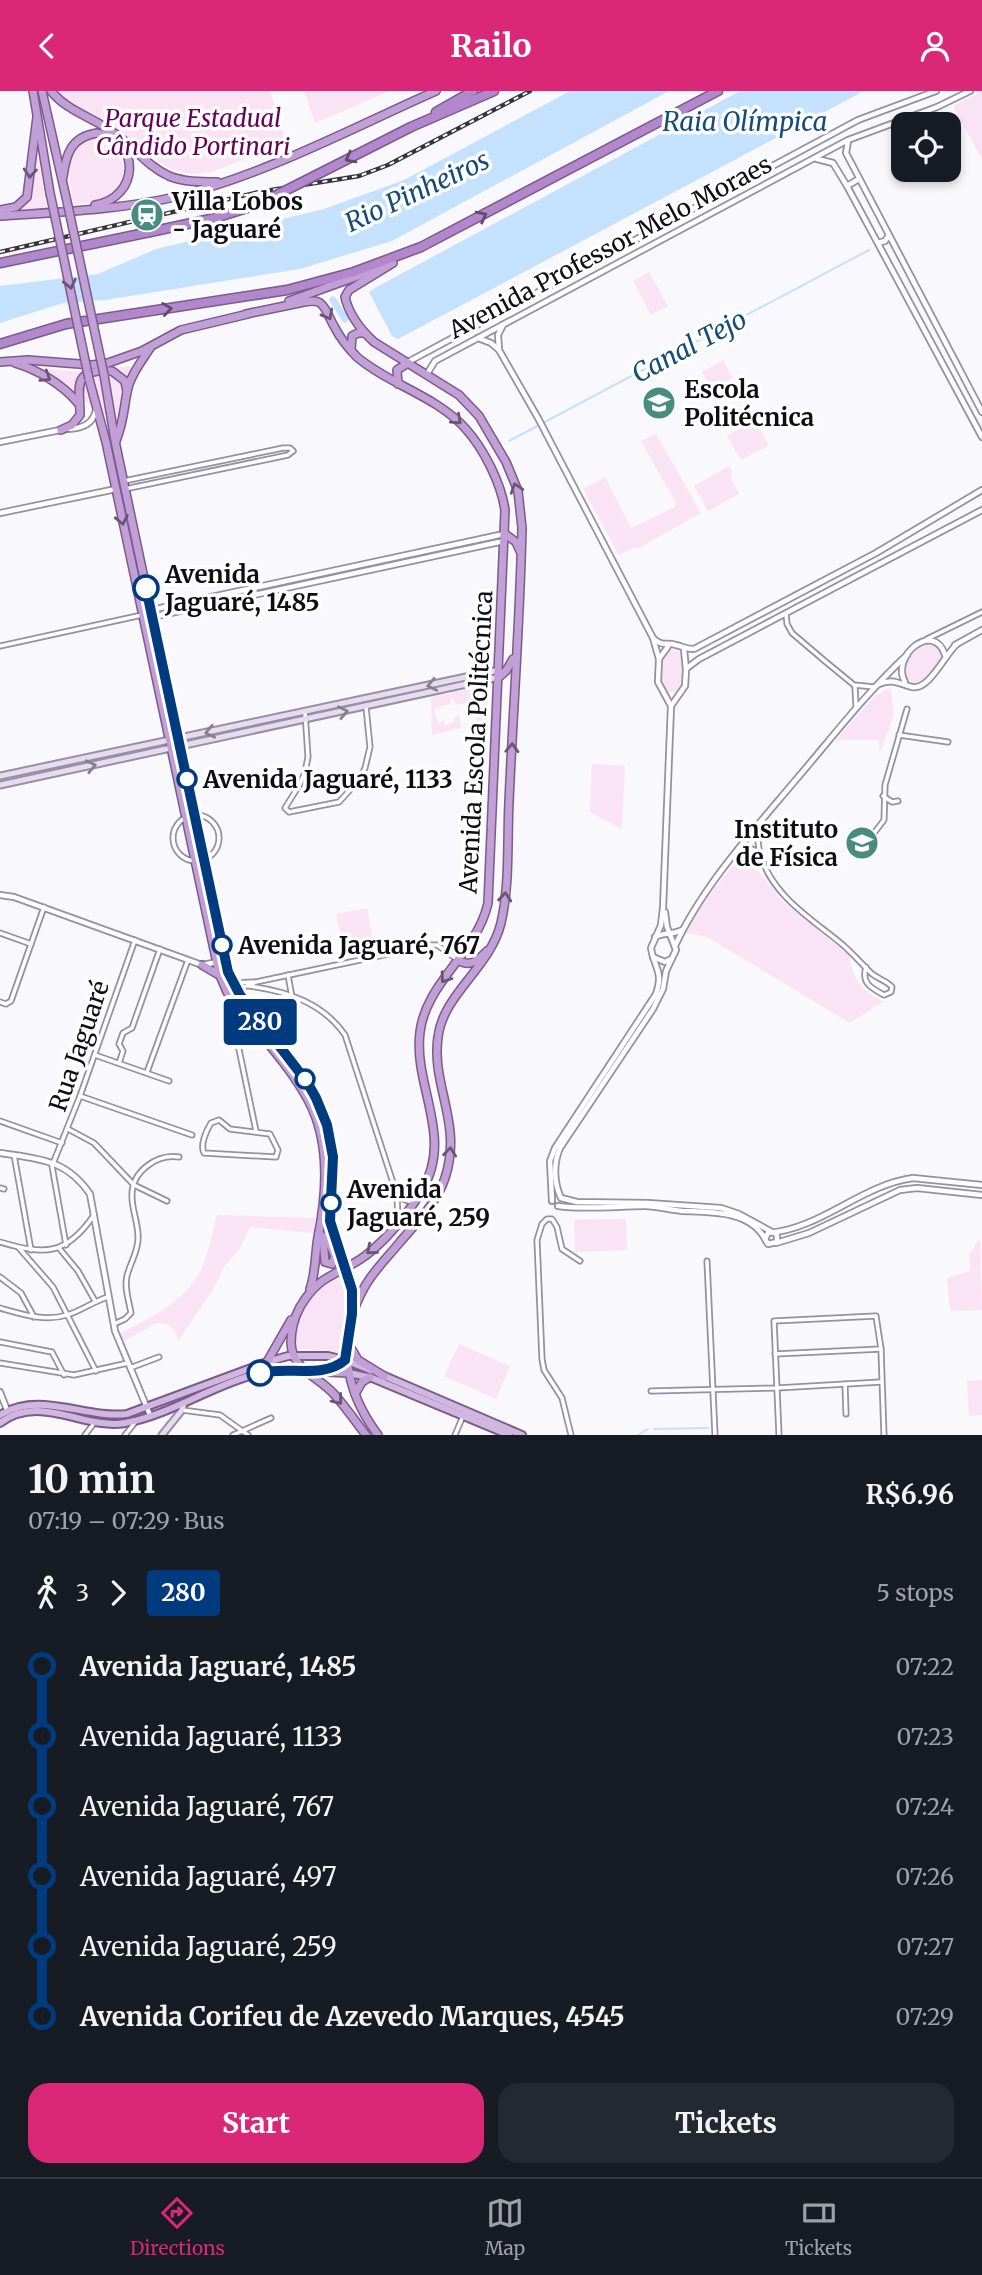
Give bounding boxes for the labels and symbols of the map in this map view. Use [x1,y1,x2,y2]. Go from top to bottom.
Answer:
park label: Parque Estadual Cândido Portinari [96,103,290,162]
water label: Raia Olímpica [663,105,827,138]
water label: Rio Pinheiros [340,143,495,239]
street label: Avenida Professor Melo Moraes [442,148,777,346]
one-way arrow [345,150,357,163]
one-way arrow [23,167,38,178]
place label: Villa Lobos - Jaguaré [171,186,303,245]
station icon: Villa Lobos - Jaguaré [128,196,166,234]
one-way arrow [475,210,487,224]
one-way arrow [61,278,76,290]
one-way arrow [161,302,172,317]
water label: Canal Tejo [626,302,752,390]
one-way arrow [320,308,333,321]
one-way arrow [38,369,51,382]
place label: Escola Politécnica [684,374,814,433]
school or university icon: Escola Politécnica [640,384,678,422]
one-way arrow [448,412,461,424]
one-way arrow [510,482,524,494]
one-way arrow [114,514,129,526]
place label: Avenida Jaguaré, 1485 [164,559,319,618]
marker: Avenida Jaguaré, 1485 [133,575,159,601]
street label: Avenida Escola Politécnica [453,590,499,895]
one-way arrow [426,676,438,691]
one-way arrow [337,706,349,721]
one-way arrow [204,723,216,738]
one-way arrow [504,743,519,754]
one-way arrow [85,759,97,774]
place label: Avenida Jaguaré, 1133 [202,764,453,795]
marker: Avenida Jaguaré, 1133 [177,769,197,789]
place label: Instituto de Física [734,814,838,873]
school or university icon: Instituto de Física [843,824,881,862]
one-way arrow [497,891,512,902]
place label: Avenida Jaguaré, 767 [237,930,480,961]
marker: Avenida Jaguaré, 767 [212,935,232,955]
one-way arrow [441,970,453,983]
street label: Rua Jaguaré [42,977,116,1115]
line badge: 280 [220,999,300,1045]
unlabelled marker [295,1069,315,1089]
one-way arrow [442,1146,457,1157]
place label: Avenida Jaguaré, 259 [346,1174,490,1233]
marker: Avenida Jaguaré, 259 [321,1193,341,1213]
one-way arrow [366,1242,379,1254]
unlabelled marker [247,1360,273,1386]
one-way arrow [330,1391,342,1404]

